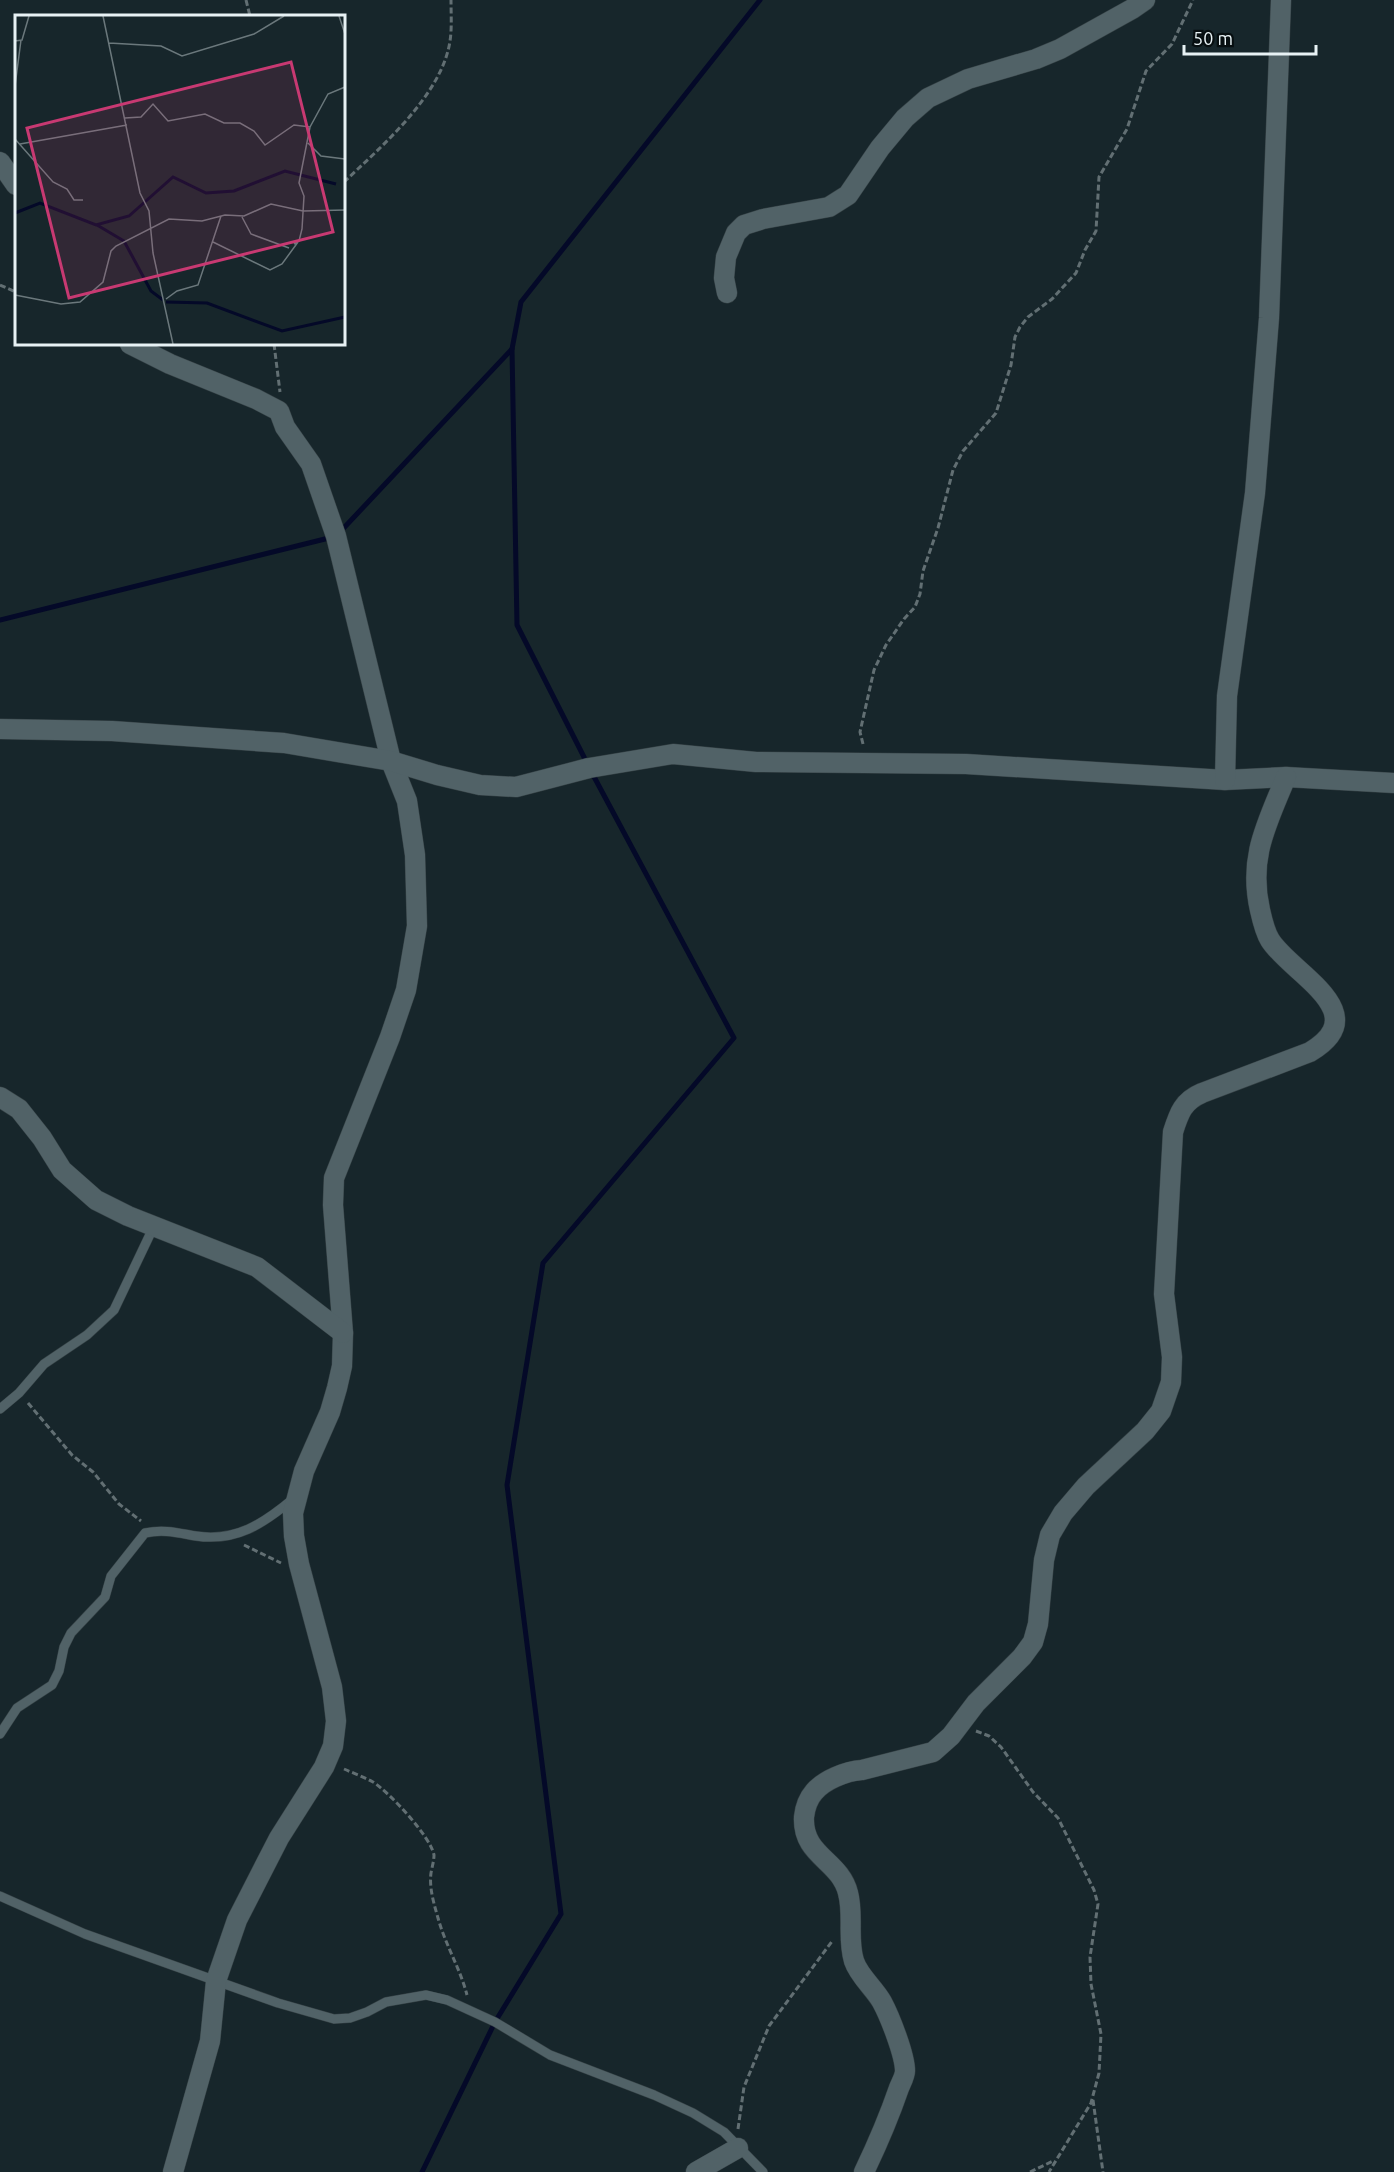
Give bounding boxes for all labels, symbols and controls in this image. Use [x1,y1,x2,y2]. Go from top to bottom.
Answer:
inset map [15,15,345,345]
scale bar [1184,18,1316,56]
text: 50 m [1193,28,1233,48]

